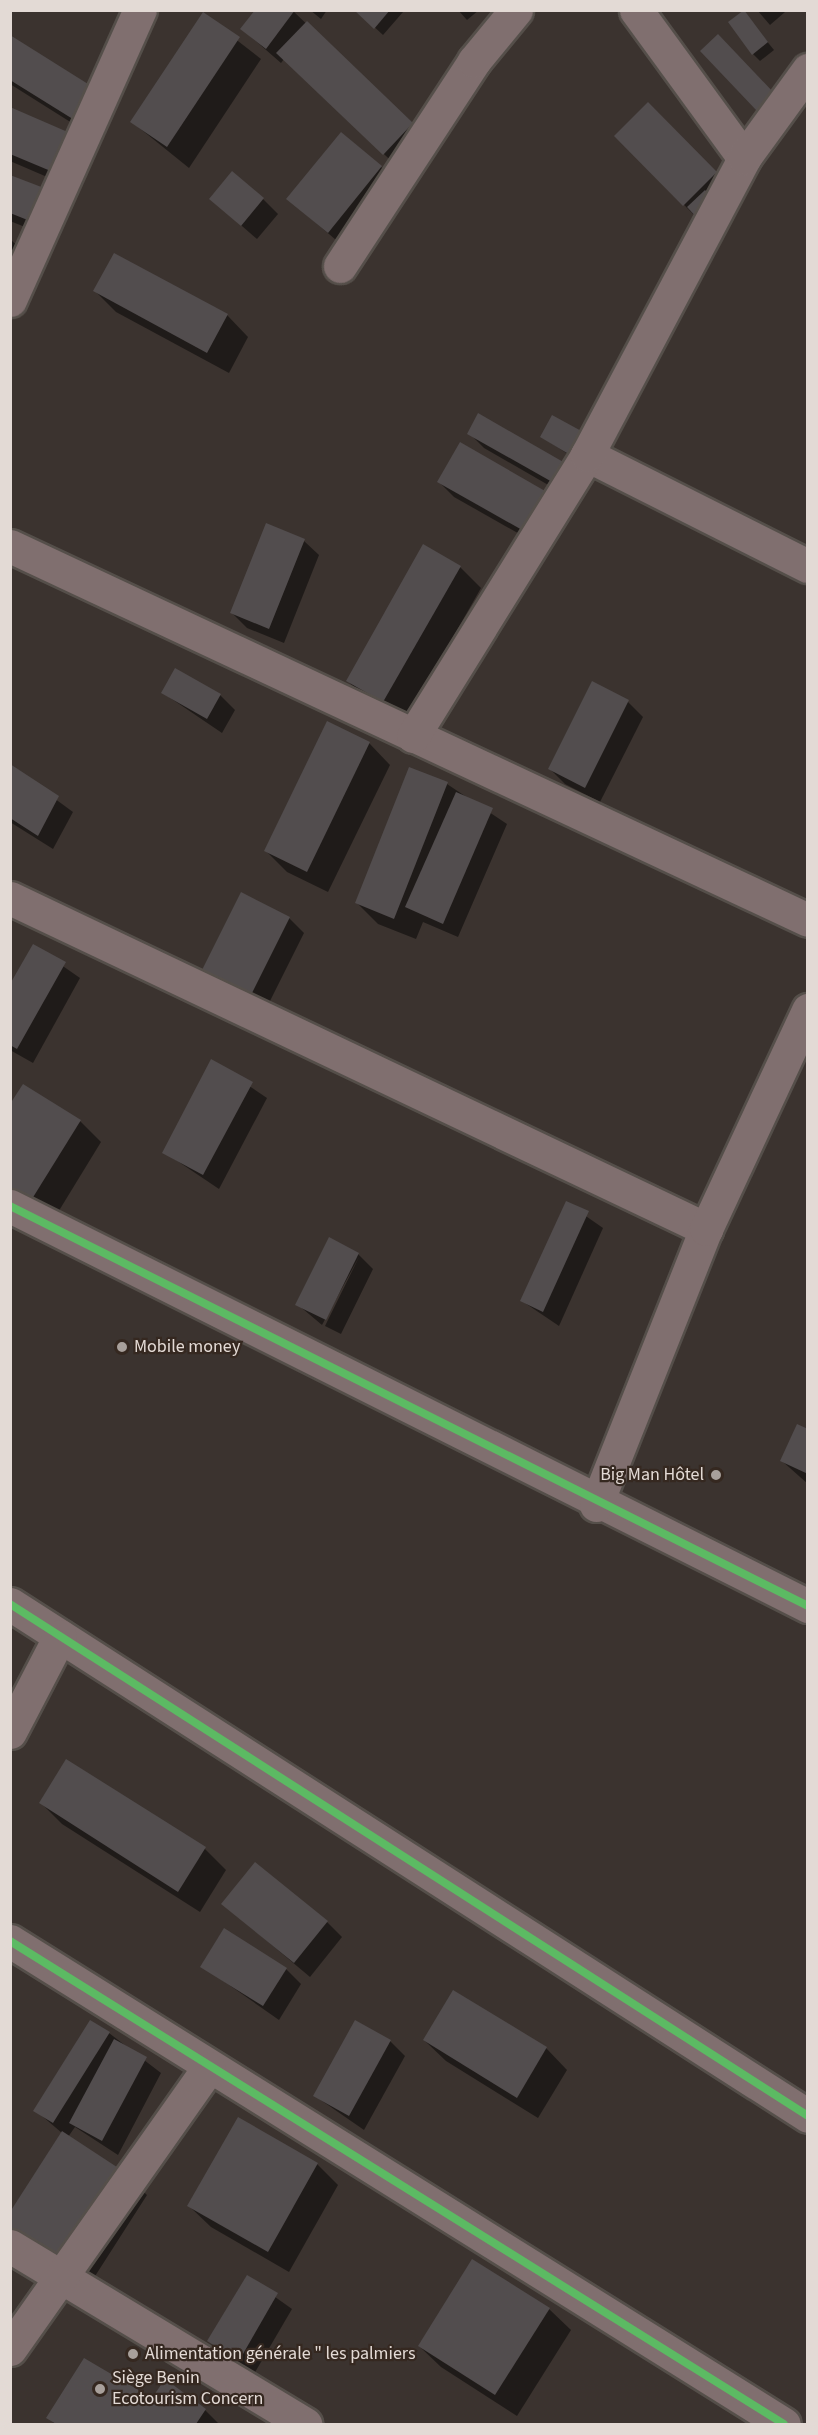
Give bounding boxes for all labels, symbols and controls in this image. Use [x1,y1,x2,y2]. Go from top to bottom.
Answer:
place label: Mobile money [134,1336,240,1358]
marker: Mobile money [115,1340,129,1354]
place label: Big Man Hôtel [600,1464,704,1486]
marker: Big Man Hôtel [709,1468,723,1482]
place label: Alimentation générale " les palmiers [145,2343,416,2365]
marker: Alimentation générale " les palmiers [126,2347,140,2361]
place label: Siège Benin Ecotourism Concern [112,2368,263,2410]
marker: Siège Benin Ecotourism Concern [93,2382,107,2396]

